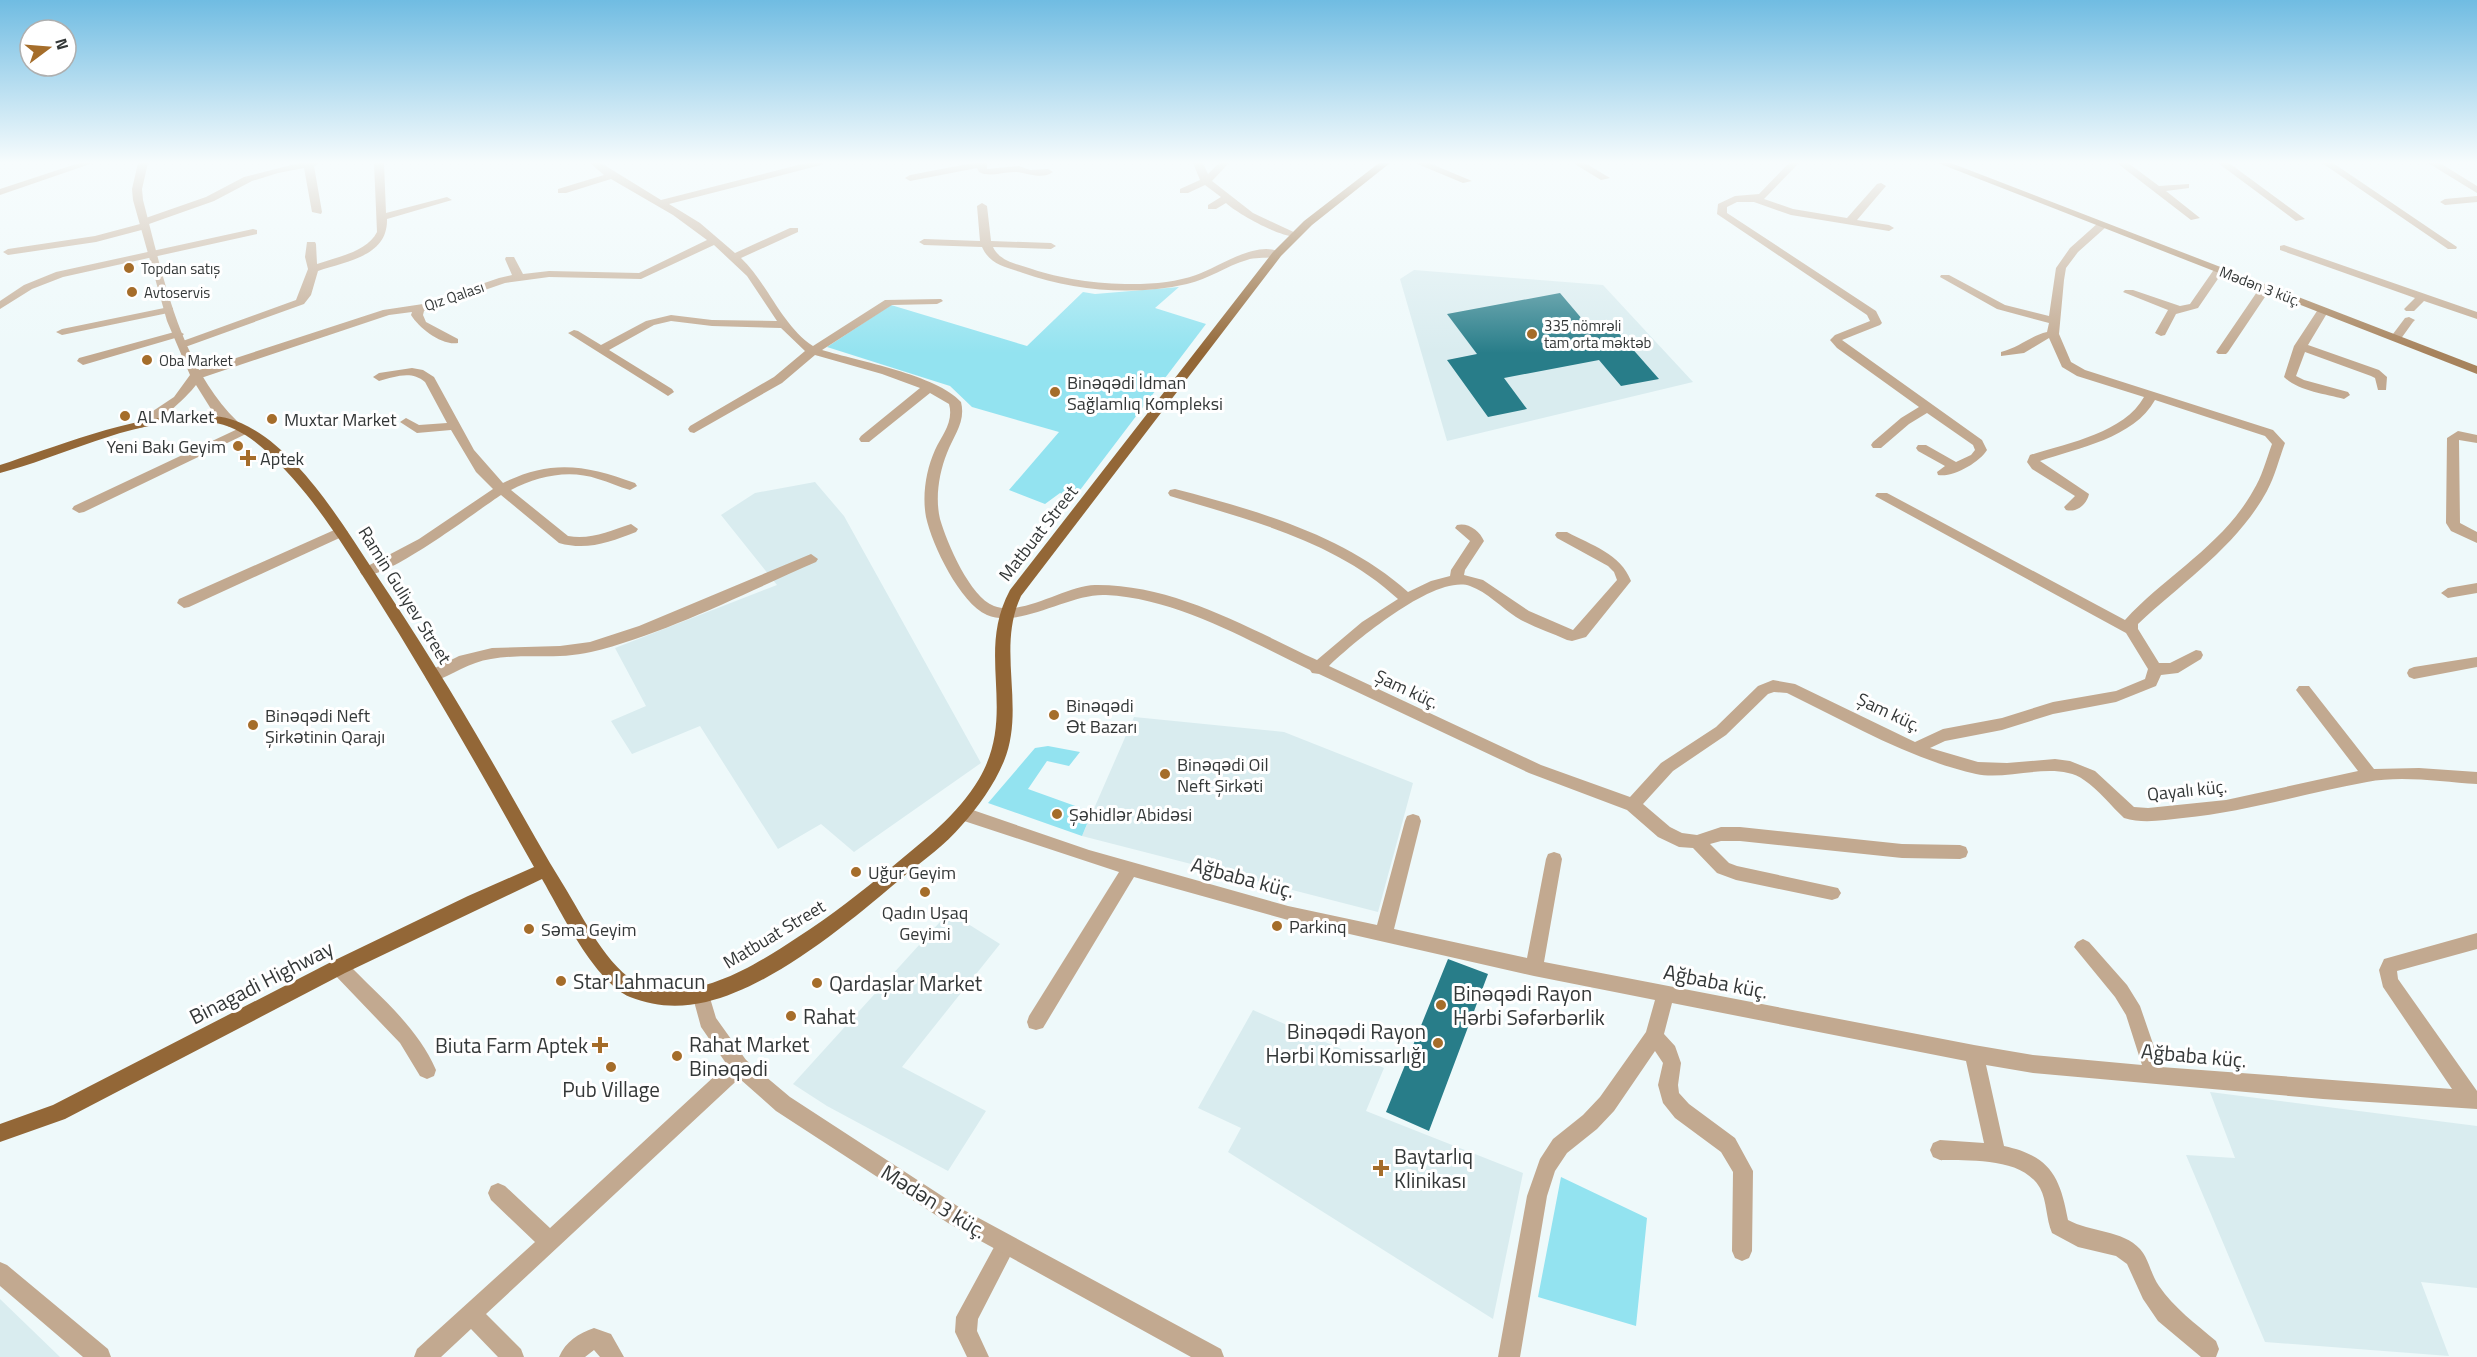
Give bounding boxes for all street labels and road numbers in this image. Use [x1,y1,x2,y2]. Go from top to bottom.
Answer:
street label: Mədən 3 küç. [2216,260,2304,312]
street label: Qız Qalası [421,275,487,317]
street label: Matbuat Street [992,479,1085,587]
street label: Ramin Guliyev Street [352,521,459,670]
street label: Şam küç. [1371,662,1443,716]
street label: Şam küç. [1853,685,1925,739]
street label: Qayalı küç. [2146,772,2228,808]
street label: Ağbaba küç. [1188,848,1298,906]
street label: Matbuat Street [718,892,831,975]
street label: Binagadi Highway [183,932,339,1032]
street label: Ağbaba küç. [1661,955,1771,1007]
street label: Ağbaba küç. [2140,1034,2248,1076]
street label: Mədən 3 küç. [875,1156,993,1246]

